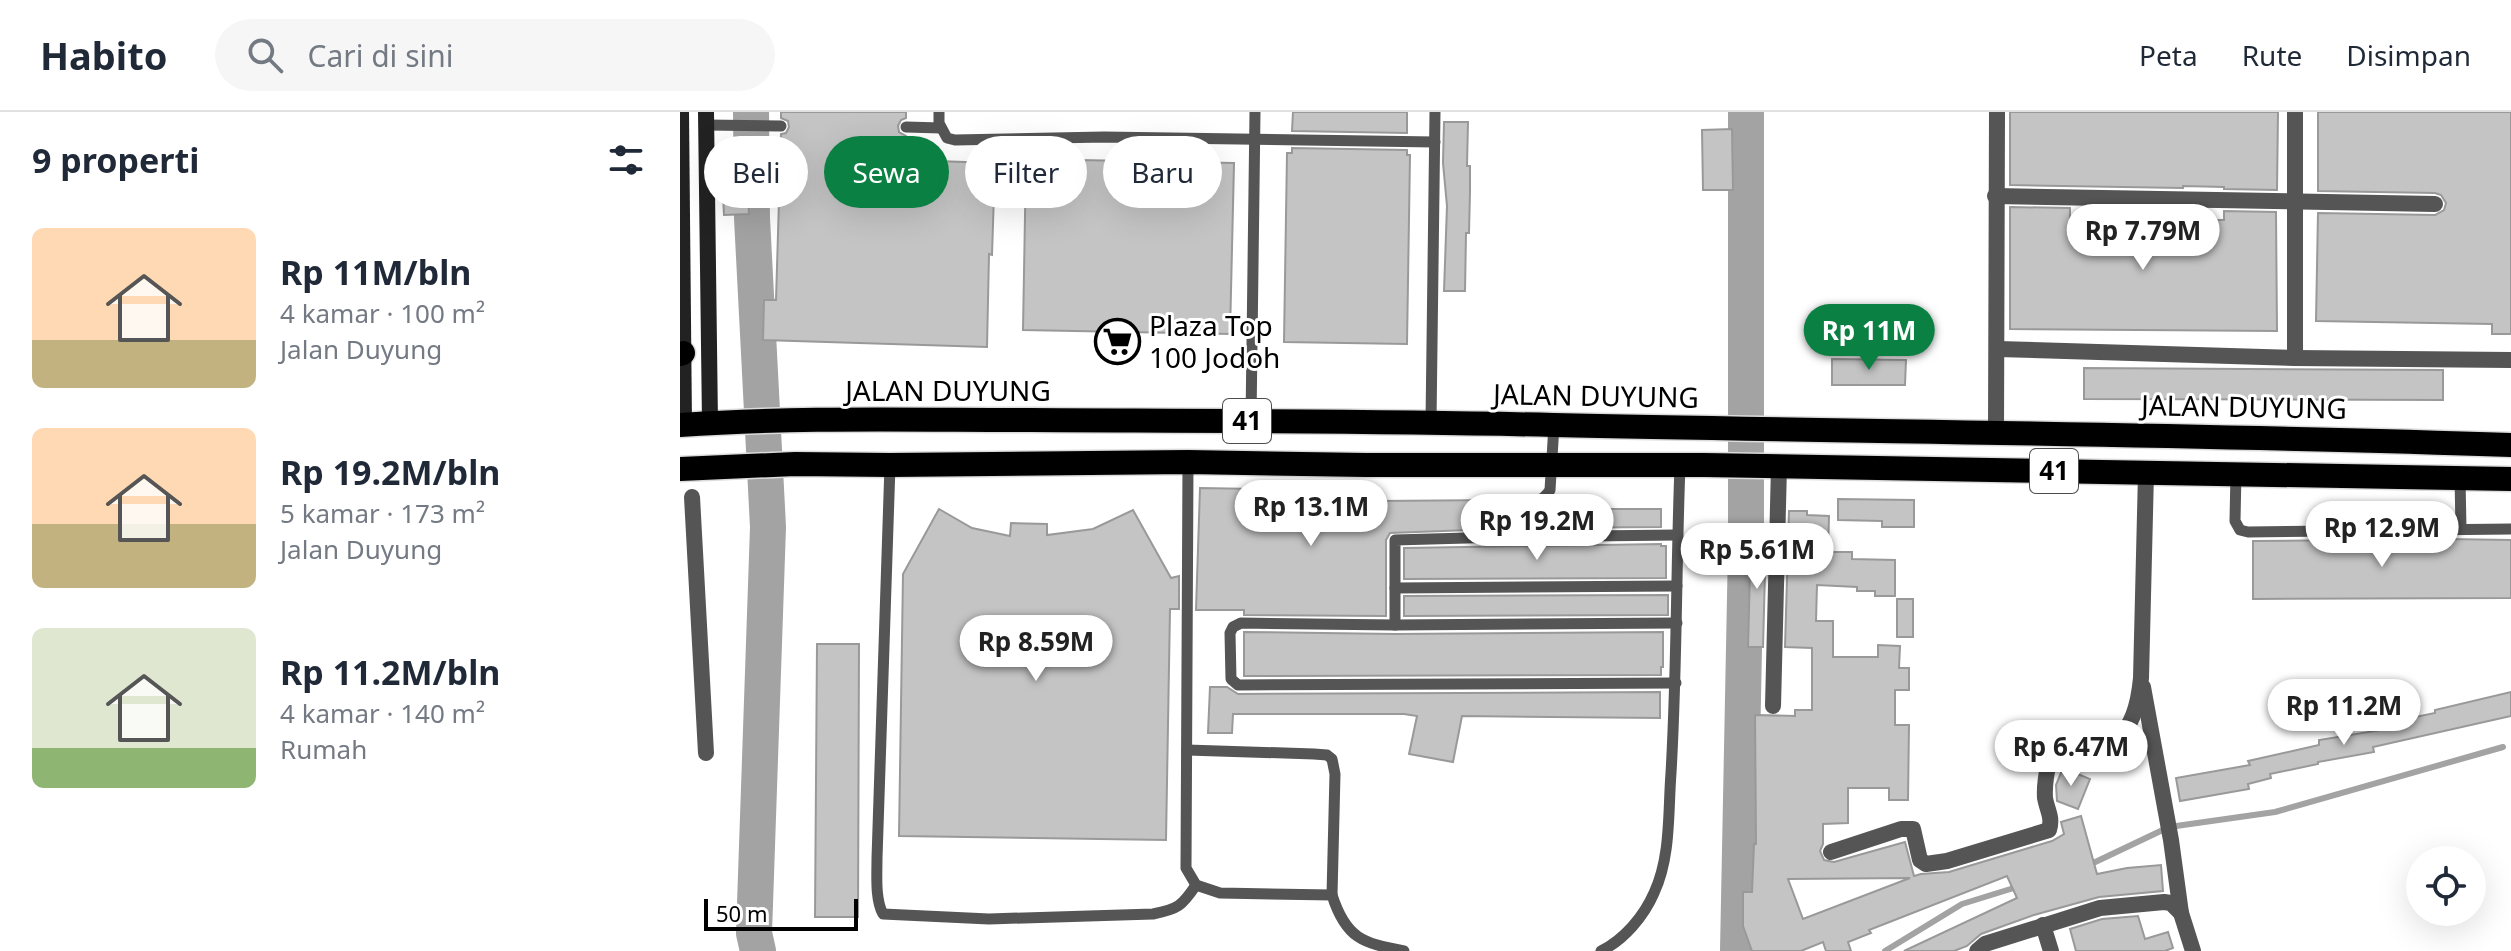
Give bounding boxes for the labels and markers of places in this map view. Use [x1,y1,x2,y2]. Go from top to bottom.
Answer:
pin: Rp 7.79M [2060,204,2226,272]
pin: Rp 11M [1804,304,1934,372]
place label: Plaza Top 100 Jodoh [1149,306,1280,376]
supermarket icon: Plaza Top 100 Jodoh [1094,318,1142,366]
pin: Rp 13.1M [1228,480,1394,548]
pin: Rp 19.2M [1454,494,1620,562]
pin: Rp 12.9M [2299,501,2465,569]
pin: Rp 5.61M [1674,523,1840,591]
pin: Rp 8.59M [953,615,1119,683]
pin: Rp 11.2M [2261,679,2427,747]
pin: Rp 6.47M [1988,720,2154,788]

